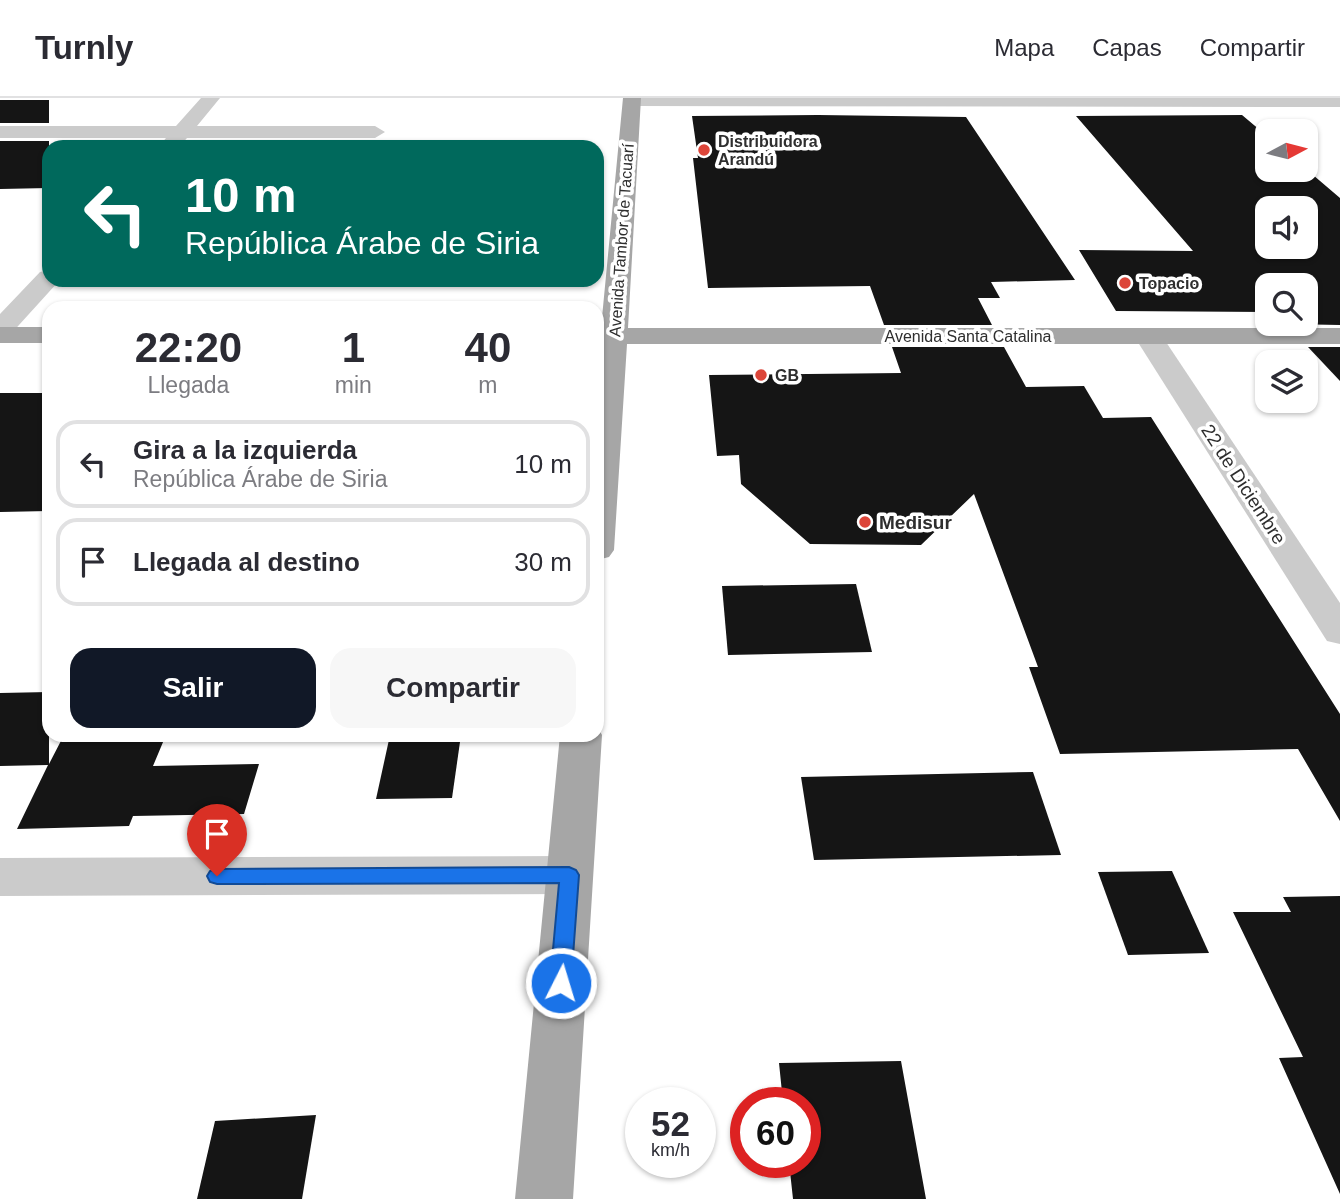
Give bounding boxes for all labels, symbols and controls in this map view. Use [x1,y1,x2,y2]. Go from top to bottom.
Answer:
text: Turnly [35,29,133,66]
text: Mapa [994,34,1054,61]
text: Capas [1092,34,1162,61]
text: Compartir [1200,34,1305,61]
north arrow [1255,119,1318,182]
map controls [1255,119,1318,413]
place label: Distribuidora Arandú [718,133,818,168]
street label: Avenida Tambor de Tacuarí [606,142,637,337]
marker: Distribuidora Arandú [696,142,712,158]
icon: left [70,168,161,259]
text: 10 m [185,168,297,222]
button: sound [1255,196,1318,259]
text: República Árabe de Siria [185,225,539,261]
button: search [1255,273,1318,336]
marker: Topacio [1117,275,1133,291]
place label: Topacio [1139,275,1199,292]
text: 22:20 [135,324,242,371]
text: 1 [342,324,365,371]
text: 40 [465,324,511,371]
street label: Avenida Santa Catalina [885,328,1052,345]
button: layers [1255,350,1318,413]
marker: GB [753,367,769,383]
place label: GB [775,367,799,384]
text: Llegada [147,372,229,398]
text: min [335,372,372,398]
text: m [478,372,497,398]
street label: 22 de Diciembre [1197,421,1290,548]
text: Gira a la izquierda [133,435,357,465]
icon: left [74,445,112,483]
text: 10 m [514,449,572,479]
text: República Árabe de Siria [133,466,387,492]
place label: Medisur [879,512,952,533]
marker: Medisur [857,514,873,530]
icon: arrive [74,543,112,581]
text: Llegada al destino [133,547,360,577]
text: 30 m [514,547,572,577]
button: Salir [70,648,316,728]
button: Compartir [330,648,576,728]
pin [187,804,247,876]
icon: arrive [198,815,236,853]
position arrow [524,946,598,1020]
speed limit sign: 60 [730,1087,821,1178]
text: 52 [651,1104,690,1143]
text: km/h [651,1140,690,1160]

